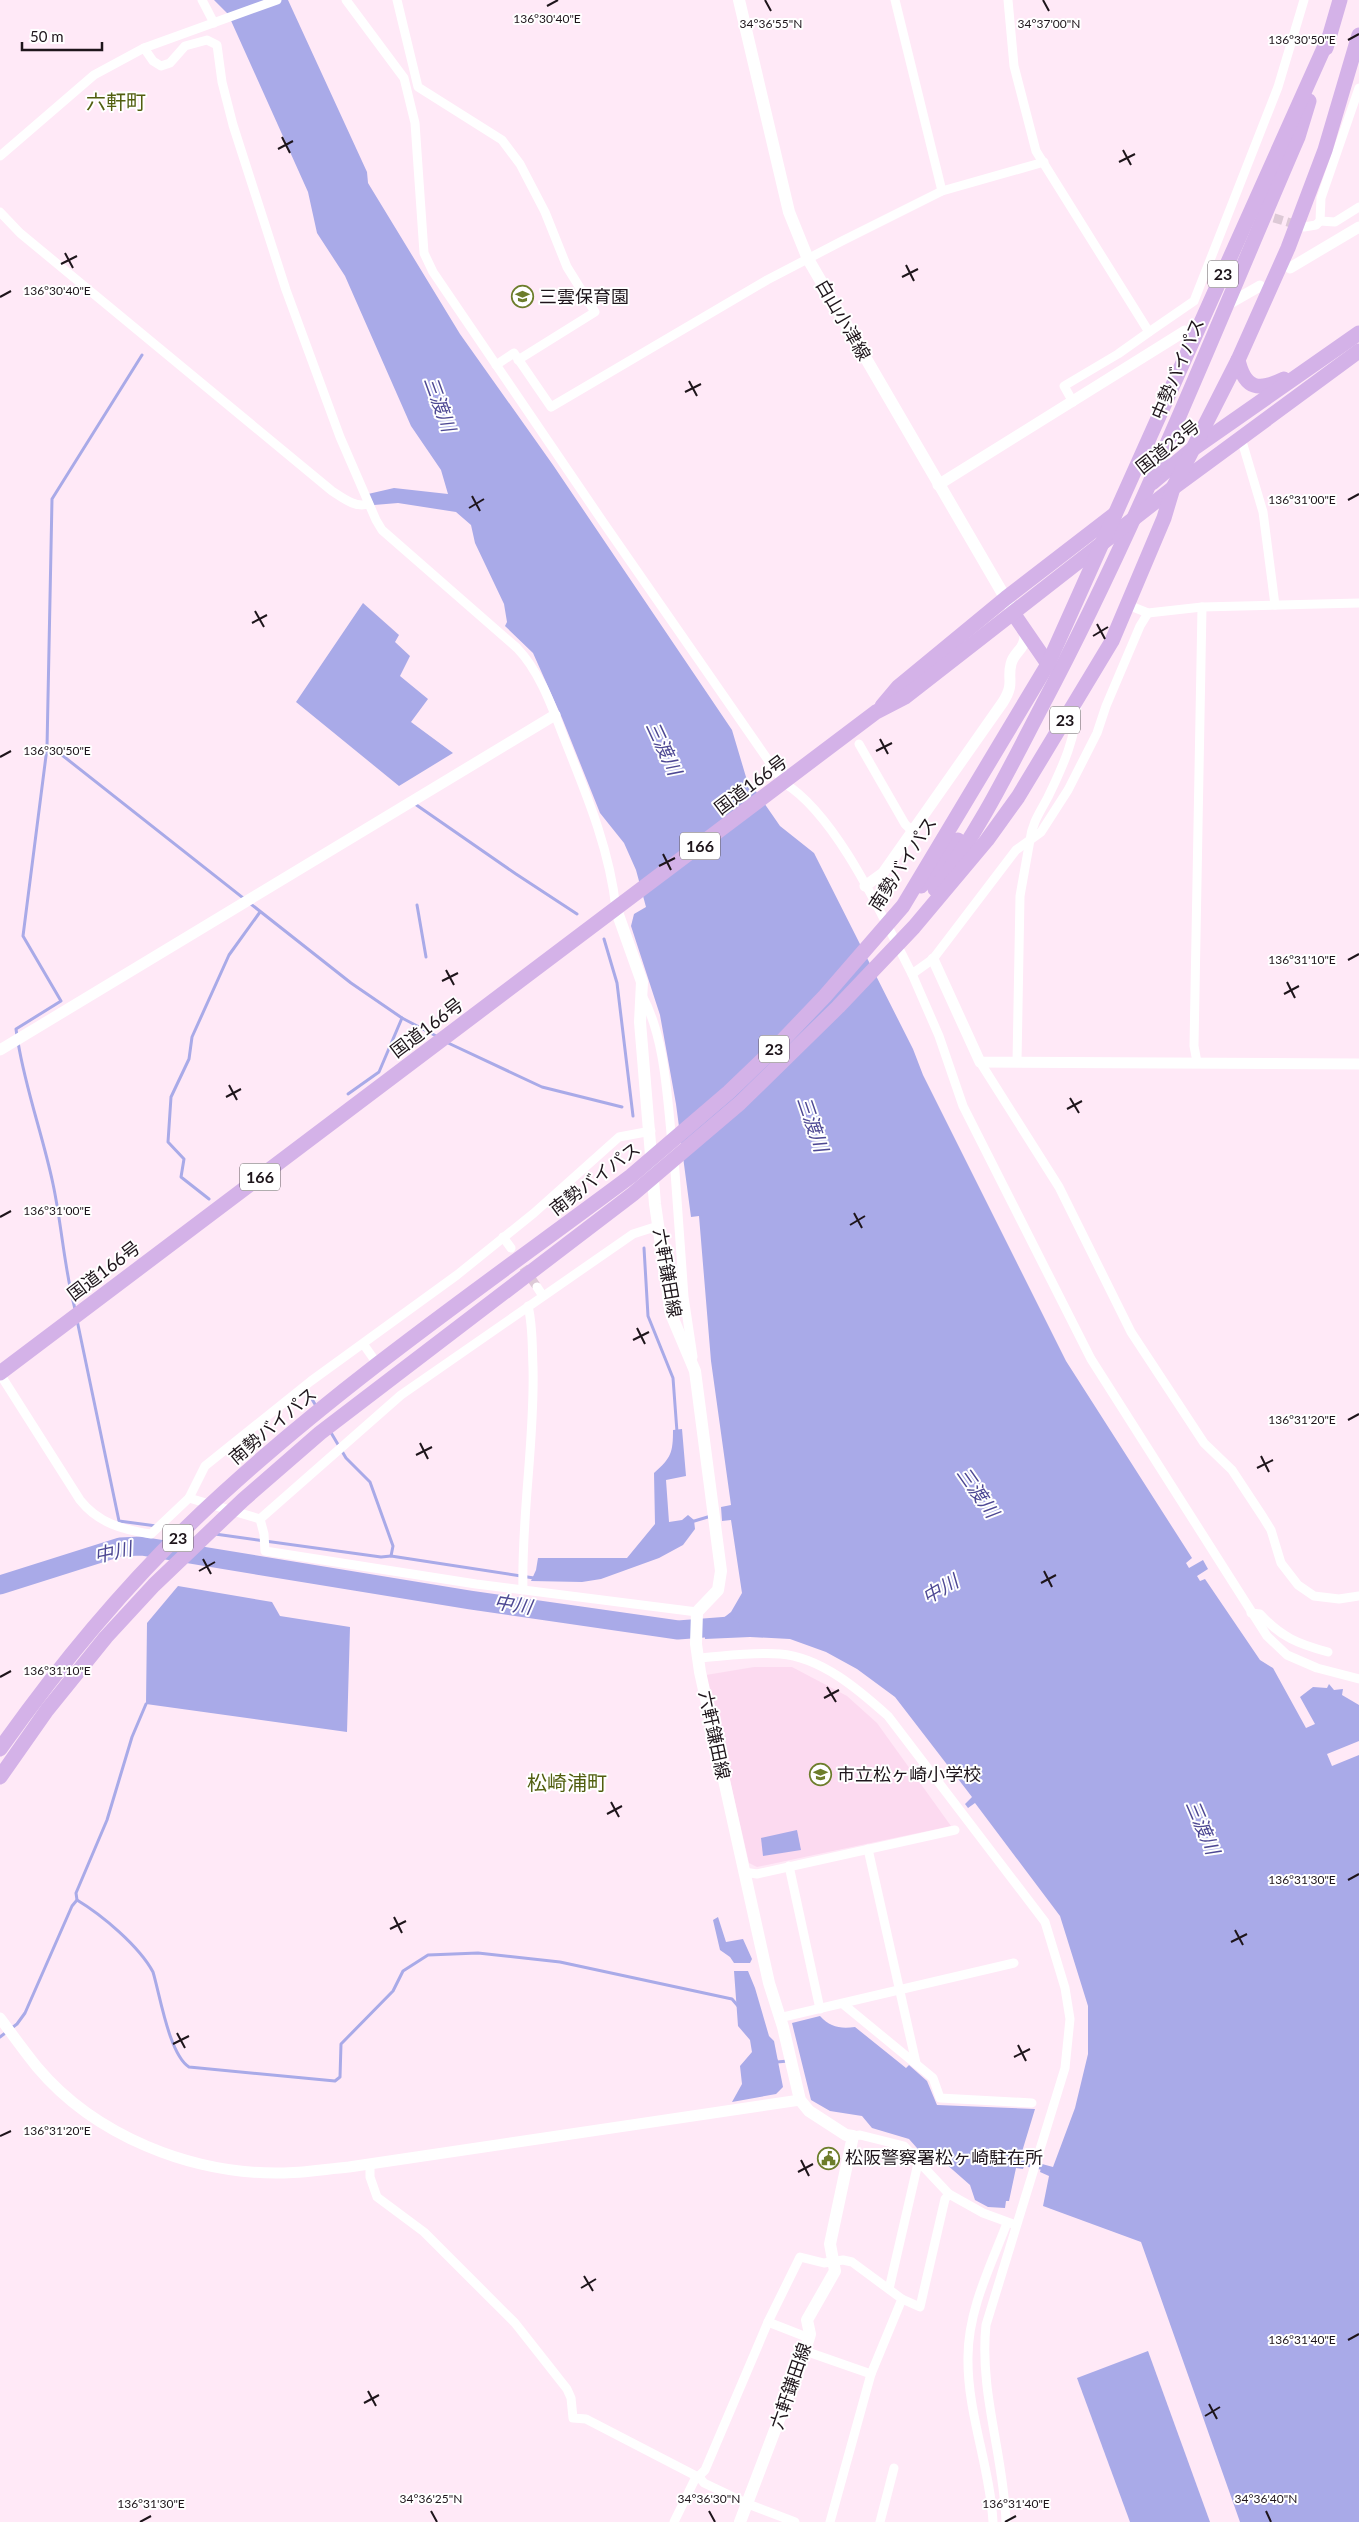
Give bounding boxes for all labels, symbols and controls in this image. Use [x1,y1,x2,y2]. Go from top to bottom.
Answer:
text: 136°30'40"E [513,11,581,26]
text: 34°36'55"N [740,16,802,31]
text: 34°37'00"N [1018,16,1080,31]
scale bar [22,20,102,52]
text: 50 m [30,27,64,45]
text: 136°30'50"E [1268,32,1336,47]
district label: 六軒町 [86,89,146,113]
road number: 23 [1208,260,1238,288]
street label: 白山小津線 [812,275,876,364]
text: 136°30'40"E [23,283,91,298]
school or university icon: 三雲保育園 [511,285,535,309]
place label: 三雲保育園 [539,285,629,307]
street label: 中勢バイパス [1146,315,1208,422]
water label: 三渡川 [420,373,462,436]
street label: 国道23号 [1131,414,1204,478]
text: 136°31'00"E [1268,492,1336,507]
road number: 23 [1050,706,1080,734]
water label: 三渡川 [642,717,688,780]
text: 136°30'50"E [23,743,91,758]
street label: 国道166号 [710,750,791,819]
street label: 南勢バイパス [864,812,941,915]
road number: 166 [680,832,720,859]
text: 136°31'10"E [1268,952,1336,967]
street label: 国道166号 [386,993,467,1062]
road number: 23 [759,1036,789,1062]
water label: 三渡川 [793,1093,834,1156]
street label: 南勢バイパス [545,1137,644,1219]
road number: 166 [240,1164,280,1190]
text: 136°31'00"E [23,1203,91,1218]
street label: 六軒鎌田線 [649,1227,687,1319]
street label: 国道166号 [63,1236,144,1305]
street label: 南勢バイパス [224,1382,321,1468]
text: 136°31'20"E [1268,1412,1336,1427]
water label: 三渡川 [953,1462,1005,1523]
road number: 23 [163,1525,193,1552]
water label: 中川 [92,1536,136,1567]
water label: 中川 [918,1568,964,1608]
water label: 中川 [493,1589,536,1618]
text: 136°31'10"E [23,1663,91,1678]
street label: 六軒鎌田線 [695,1688,735,1781]
school or university icon: 市立松ヶ崎小学校 [809,1763,833,1787]
place label: 市立松ヶ崎小学校 [837,1763,981,1785]
district label: 松崎浦町 [527,1770,607,1794]
water label: 三渡川 [1182,1796,1226,1859]
text: 136°31'30"E [1268,1872,1336,1887]
text: 136°31'20"E [23,2123,91,2138]
public building icon: 松阪警察署松ヶ崎駐在所 [817,2146,841,2170]
place label: 松阪警察署松ヶ崎駐在所 [845,2146,1043,2168]
text: 136°31'40"E [1268,2332,1336,2347]
street label: 六軒鎌田線 [765,2340,815,2432]
text: 34°36'25"N [400,2491,462,2506]
text: 34°36'30"N [678,2491,740,2506]
text: 34°36'40"N [1235,2491,1297,2506]
text: 136°31'30"E [117,2496,185,2511]
text: 136°31'40"E [982,2496,1050,2511]

